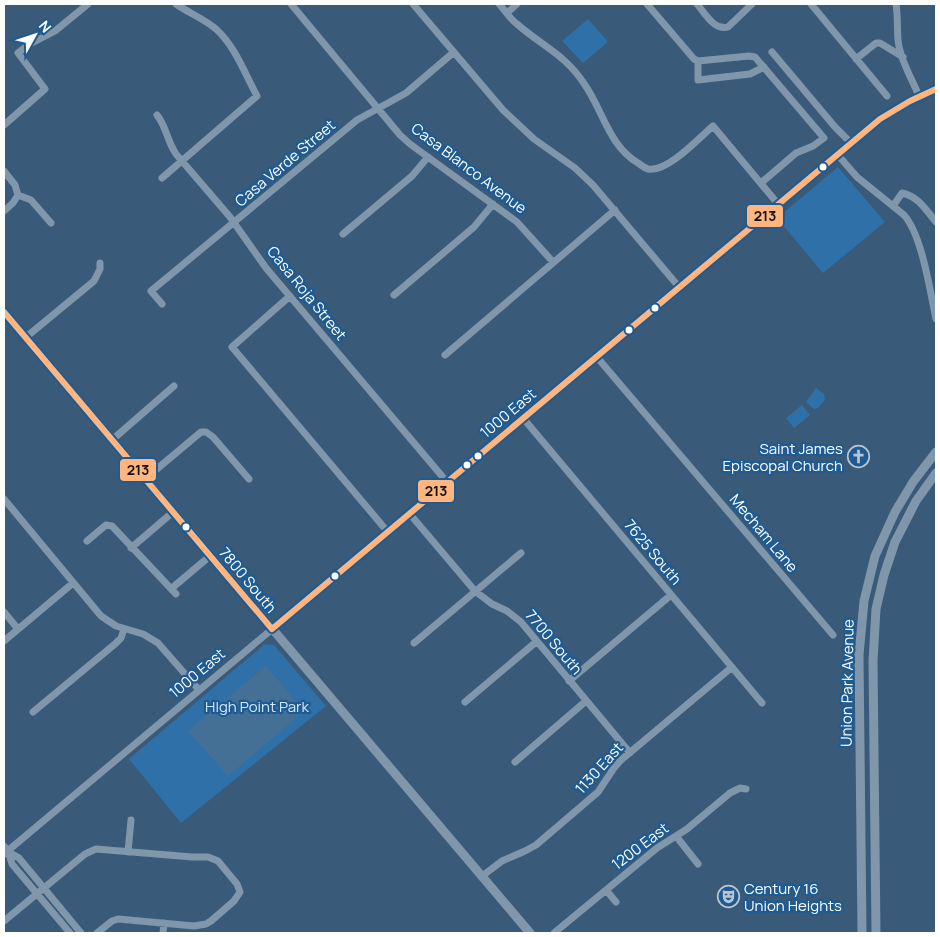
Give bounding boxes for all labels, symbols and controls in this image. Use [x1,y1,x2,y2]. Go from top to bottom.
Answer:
north arrow [10,10,60,60]
text: N [35,16,56,36]
street label: Casa Verde Street [230,115,340,211]
street label: Casa Blanco Avenue [407,118,531,218]
unlabelled marker [818,162,828,172]
line badge: 213 [746,204,784,228]
text: 213 [754,206,776,225]
street label: Casa Roja Street [262,241,352,345]
unlabelled marker [650,303,660,313]
unlabelled marker [624,325,634,335]
street label: 1000 East [476,383,540,443]
place label: Saint James Episcopal Church [723,438,843,476]
church icon: Saint James Episcopal Church [847,445,871,469]
unlabelled marker [473,451,483,461]
line badge: 213 [119,458,157,482]
text: 213 [127,460,149,479]
unlabelled marker [462,460,472,470]
line badge: 213 [417,479,455,503]
text: 213 [425,481,447,500]
street label: Mecham Lane [725,489,803,577]
street label: 7625 South [620,515,686,589]
unlabelled marker [181,522,191,532]
street label: 7800 South [214,543,282,617]
unlabelled marker [330,571,340,581]
street label: 7700 South [521,605,587,679]
street label: Union Park Avenue [835,619,859,747]
street label: 1000 East [165,643,229,703]
park label: HIgh Point Park [205,696,309,717]
street label: 1130 East [570,738,628,798]
street label: 1200 East [607,818,673,874]
place label: Century 16 Union Heights [744,878,842,916]
theatre icon: Century 16 Union Heights [716,885,740,909]

